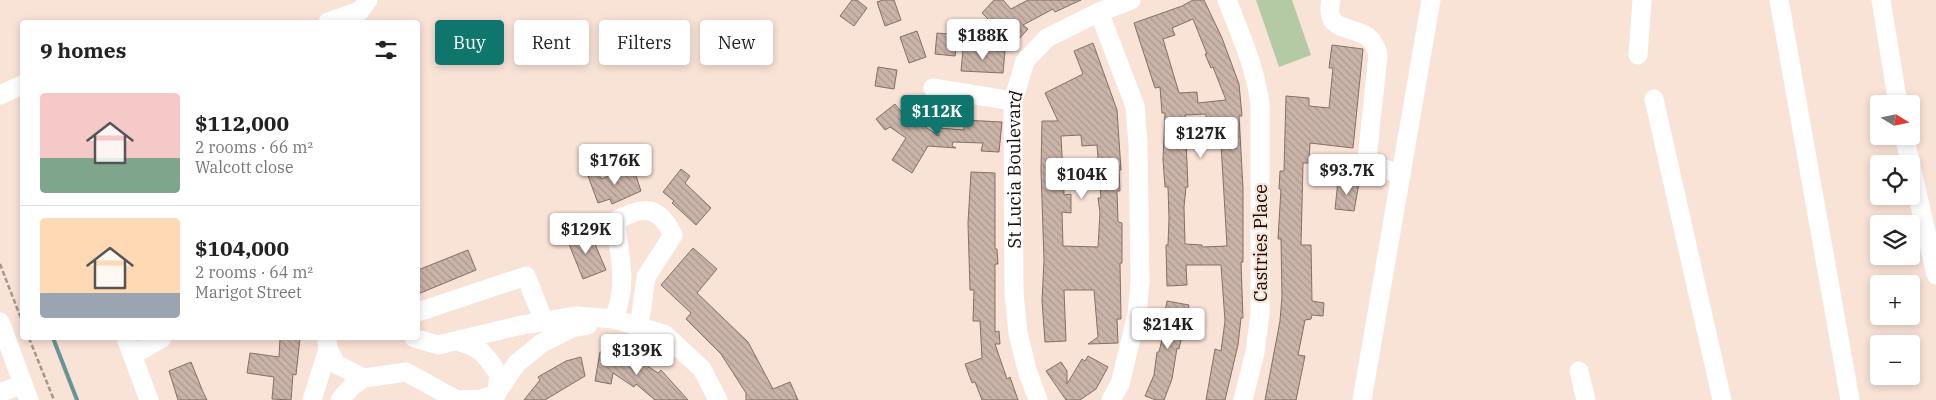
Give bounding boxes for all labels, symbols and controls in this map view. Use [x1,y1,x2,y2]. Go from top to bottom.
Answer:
pin: $188K [948,18,1018,61]
chip: Buy [435,20,504,65]
chip: Rent [514,20,589,65]
chip: Filters [599,20,690,65]
chip: New [700,20,773,65]
text: $188K [958,25,1008,45]
text: 9 homes [40,36,126,64]
icon: filters [372,36,400,64]
street label: St Lucia Boulevard [1002,87,1027,248]
pin: $112K [902,94,972,137]
north arrow [1870,95,1920,145]
map controls [1870,95,1920,385]
text: $112K [912,101,962,121]
text: $112,000 [195,109,289,137]
icon: home [80,113,140,173]
pin: $127K [1166,116,1236,159]
text: $127K [1176,123,1226,143]
text: 2 rooms · 66 m² [195,137,313,157]
pin: $176K [580,144,650,186]
text: $176K [590,150,640,170]
pin: $93.7K [1306,154,1388,196]
button: locate [1870,155,1920,205]
text: Walcott close [195,157,294,177]
pin: $104K [1047,158,1117,200]
text: $93.7K [1319,160,1375,180]
text: $104K [1057,164,1107,184]
street label: Castries Place [1249,184,1272,302]
pin: $129K [551,212,621,255]
button: layers [1870,215,1920,265]
text: $129K [561,219,611,239]
text: $104,000 [195,234,289,262]
icon: home [80,238,140,298]
text: 2 rooms · 64 m² [195,262,313,282]
button: + [1870,275,1920,325]
text: Marigot Street [195,282,302,302]
pin: $214K [1133,308,1203,350]
text: $214K [1143,314,1193,334]
pin: $139K [602,334,672,376]
button: − [1870,335,1920,385]
text: $139K [612,340,662,360]

